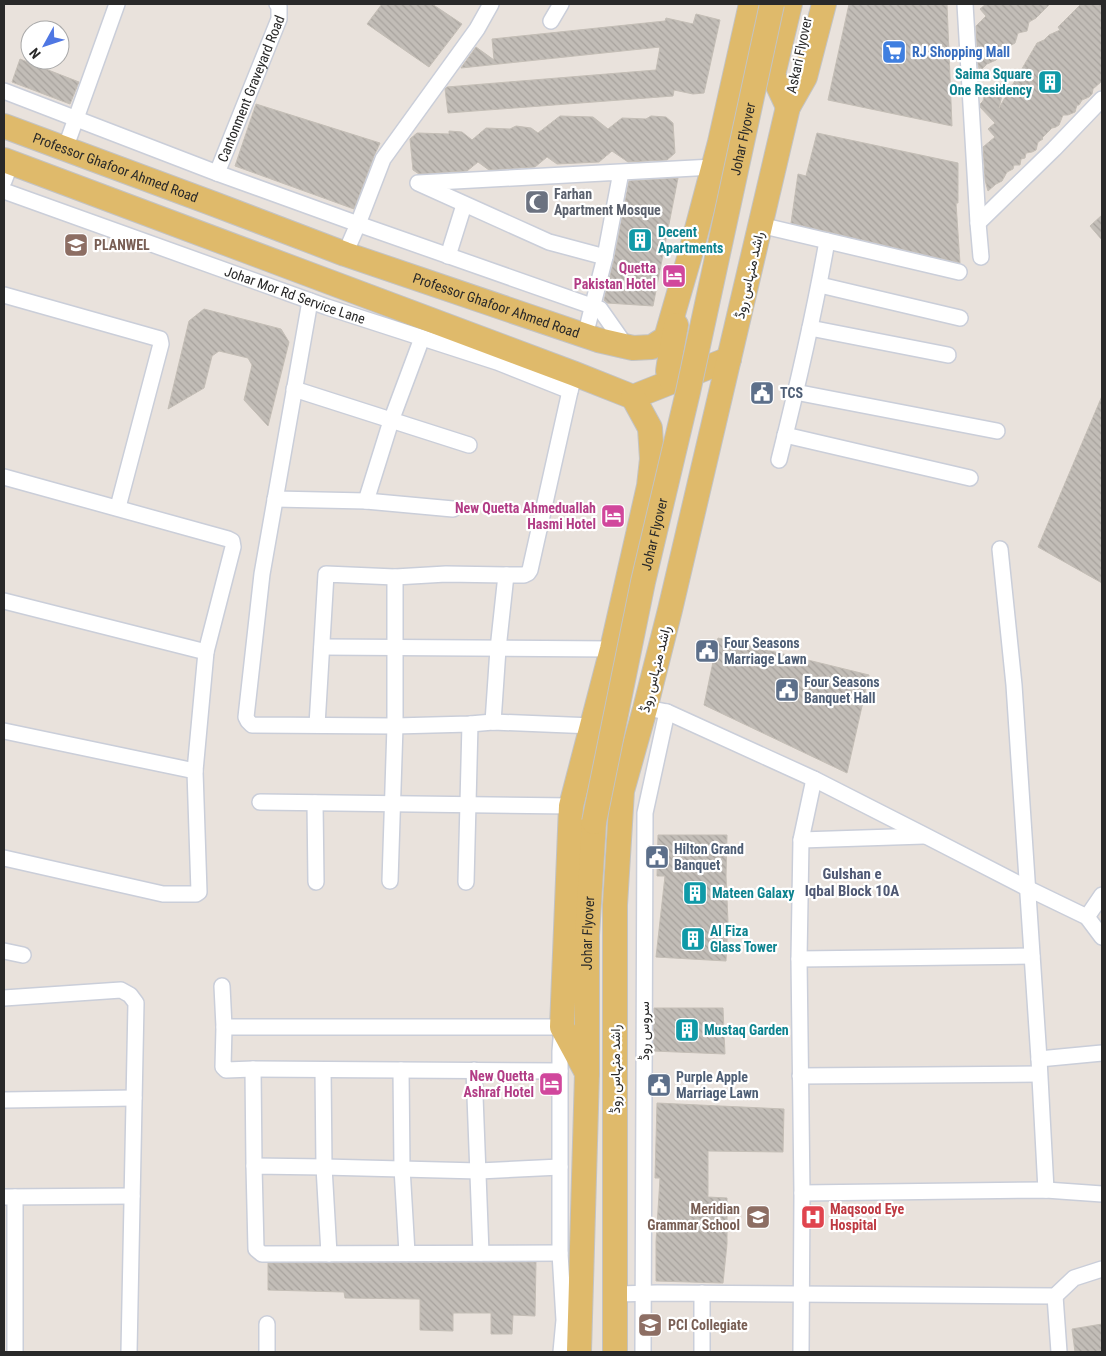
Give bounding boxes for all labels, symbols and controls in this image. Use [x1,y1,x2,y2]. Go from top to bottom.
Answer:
street label: Cantonment Graveyard Road [214,13,288,164]
street label: Askari Flyover [783,15,815,95]
north arrow [20,20,70,70]
supermarket icon: RJ Shopping Mall [881,39,907,65]
place label: RJ Shopping Mall [912,44,1010,60]
text: N [26,45,44,62]
place label: Saima Square One Residency [949,66,1033,98]
building icon: Saima Square One Residency [1037,69,1063,95]
street label: Johar Flyover [727,101,758,177]
street label: Professor Ghafoor Ahmed Road [31,129,200,205]
place label: Farhan Apartment Mosque [554,186,661,218]
mosque icon: Farhan Apartment Mosque [524,189,550,215]
place label: Decent Apartments [658,224,723,256]
building icon: Decent Apartments [627,227,653,253]
street label: راشد منہاس روڈ [731,230,768,320]
school or university icon: PLANWEL [63,232,89,258]
place label: PLANWEL [94,237,150,253]
place label: Quetta Pakistan Hotel [574,260,656,292]
street label: Johar Mor Rd Service Lane [223,263,368,327]
hotel icon: Quetta Pakistan Hotel [661,263,687,289]
street label: Professor Ghafoor Ahmed Road [411,270,582,341]
public building icon: TCS [749,380,775,406]
place label: TCS [780,385,803,401]
street label: Johar Flyover [638,496,671,572]
place label: New Quetta Ahmeduallah Hasmi Hotel [455,500,596,532]
hotel icon: New Quetta Ahmeduallah Hasmi Hotel [600,503,626,529]
street label: راشد منہاس روڈ [636,624,675,714]
place label: Four Seasons Marriage Lawn [724,635,807,667]
public building icon: Four Seasons Marriage Lawn [694,638,720,664]
place label: Four Seasons Banquet Hall [804,674,880,706]
public building icon: Four Seasons Banquet Hall [774,677,800,703]
place label: Hilton Grand Banquet [674,841,744,873]
public building icon: Hilton Grand Banquet [644,844,670,870]
district label: Gulshan e Iqbal Block 10A [805,865,899,900]
building icon: Mateen Galaxy [682,880,708,906]
place label: Mateen Galaxy [712,885,795,901]
street label: Johar Flyover [579,896,597,970]
place label: Al Fiza Glass Tower [710,923,778,955]
building icon: Al Fiza Glass Tower [680,926,706,952]
street label: سروس روڈ [636,1001,653,1061]
building icon: Mustaq Garden [674,1017,700,1043]
place label: Mustaq Garden [704,1022,789,1038]
street label: راشد منہاس روڈ [607,1024,624,1113]
place label: New Quetta Ashraf Hotel [463,1068,534,1100]
place label: Purple Apple Marriage Lawn [676,1069,759,1101]
hotel icon: New Quetta Ashraf Hotel [538,1071,564,1097]
public building icon: Purple Apple Marriage Lawn [646,1072,672,1098]
place label: Meridian Grammar School [647,1201,740,1233]
place label: Maqsood Eye Hospital [830,1201,904,1233]
school or university icon: Meridian Grammar School [745,1204,771,1230]
hospital icon: Maqsood Eye Hospital [800,1204,826,1230]
school or university icon: PCI Collegiate [637,1312,663,1338]
place label: PCI Collegiate [668,1317,748,1333]

